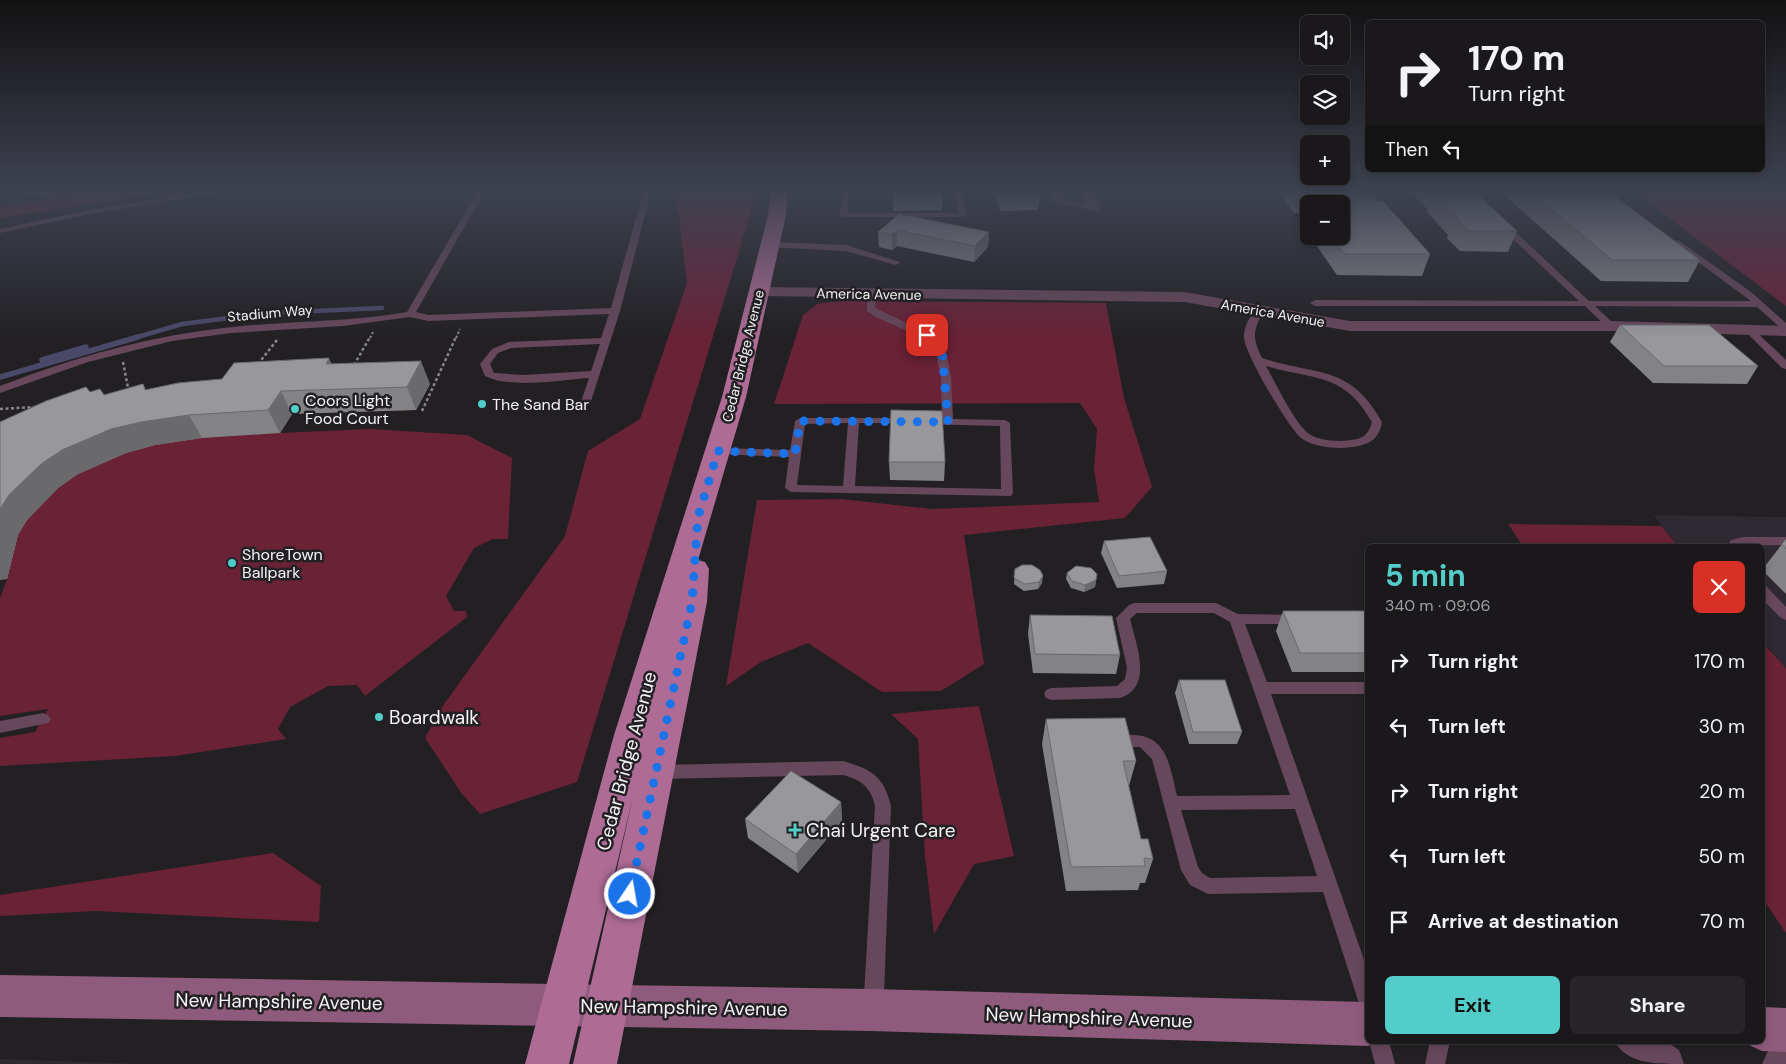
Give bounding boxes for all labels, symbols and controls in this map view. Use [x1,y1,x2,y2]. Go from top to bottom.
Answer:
map controls [1300,15,1350,245]
button: sound [1300,15,1350,65]
text: 170 m [1468,35,1565,81]
icon: right [1385,40,1450,105]
button: layers [1300,75,1350,125]
text: Turn right [1468,79,1565,108]
button: + [1300,135,1350,185]
icon: left [1438,135,1466,163]
text: Then [1385,137,1428,162]
button: − [1300,195,1350,245]
street label: America Avenue [816,284,922,304]
street label: Cedar Bridge Avenue [718,288,768,424]
street label: America Avenue [1220,295,1326,331]
street label: Stadium Way [227,300,314,326]
pin [906,314,948,356]
icon: arrive [913,321,941,349]
place label: Coors Light Food Court [305,390,390,429]
place label: The Sand Bar [492,394,589,415]
marker: The Sand Bar [476,398,488,410]
marker: Coors Light Food Court [289,403,301,415]
place label: ShoreTown Ballpark [242,544,323,583]
text: 5 min [1385,556,1466,595]
marker: ShoreTown Ballpark [226,557,238,569]
button: close [1693,561,1745,613]
text: 340 m · 09:06 [1385,595,1491,616]
icon: right [1385,648,1413,676]
text: Turn right [1428,649,1518,674]
text: 170 m [1694,649,1745,674]
street label: Cedar Bridge Avenue [591,669,662,853]
place label: Boardwalk [389,705,479,730]
marker: Boardwalk [373,711,385,723]
icon: left [1385,713,1413,741]
text: Turn left [1428,714,1506,739]
text: 30 m [1699,714,1745,739]
icon: right [1385,778,1413,806]
text: Turn right [1428,779,1518,804]
text: 20 m [1699,779,1745,804]
place label: Chai Urgent Care [806,818,956,843]
marker: Chai Urgent Care [788,823,802,837]
icon: left [1385,843,1413,871]
text: Turn left [1428,844,1506,869]
text: 50 m [1698,844,1745,869]
position arrow [603,867,655,919]
icon: arrive [1385,908,1413,936]
text: Arrive at destination [1428,909,1619,934]
text: 70 m [1700,909,1745,934]
button: Exit [1385,976,1560,1034]
button: Share [1570,976,1745,1034]
street label: New Hampshire Avenue [175,987,383,1016]
street label: New Hampshire Avenue [580,993,788,1022]
street label: New Hampshire Avenue [985,1001,1193,1034]

